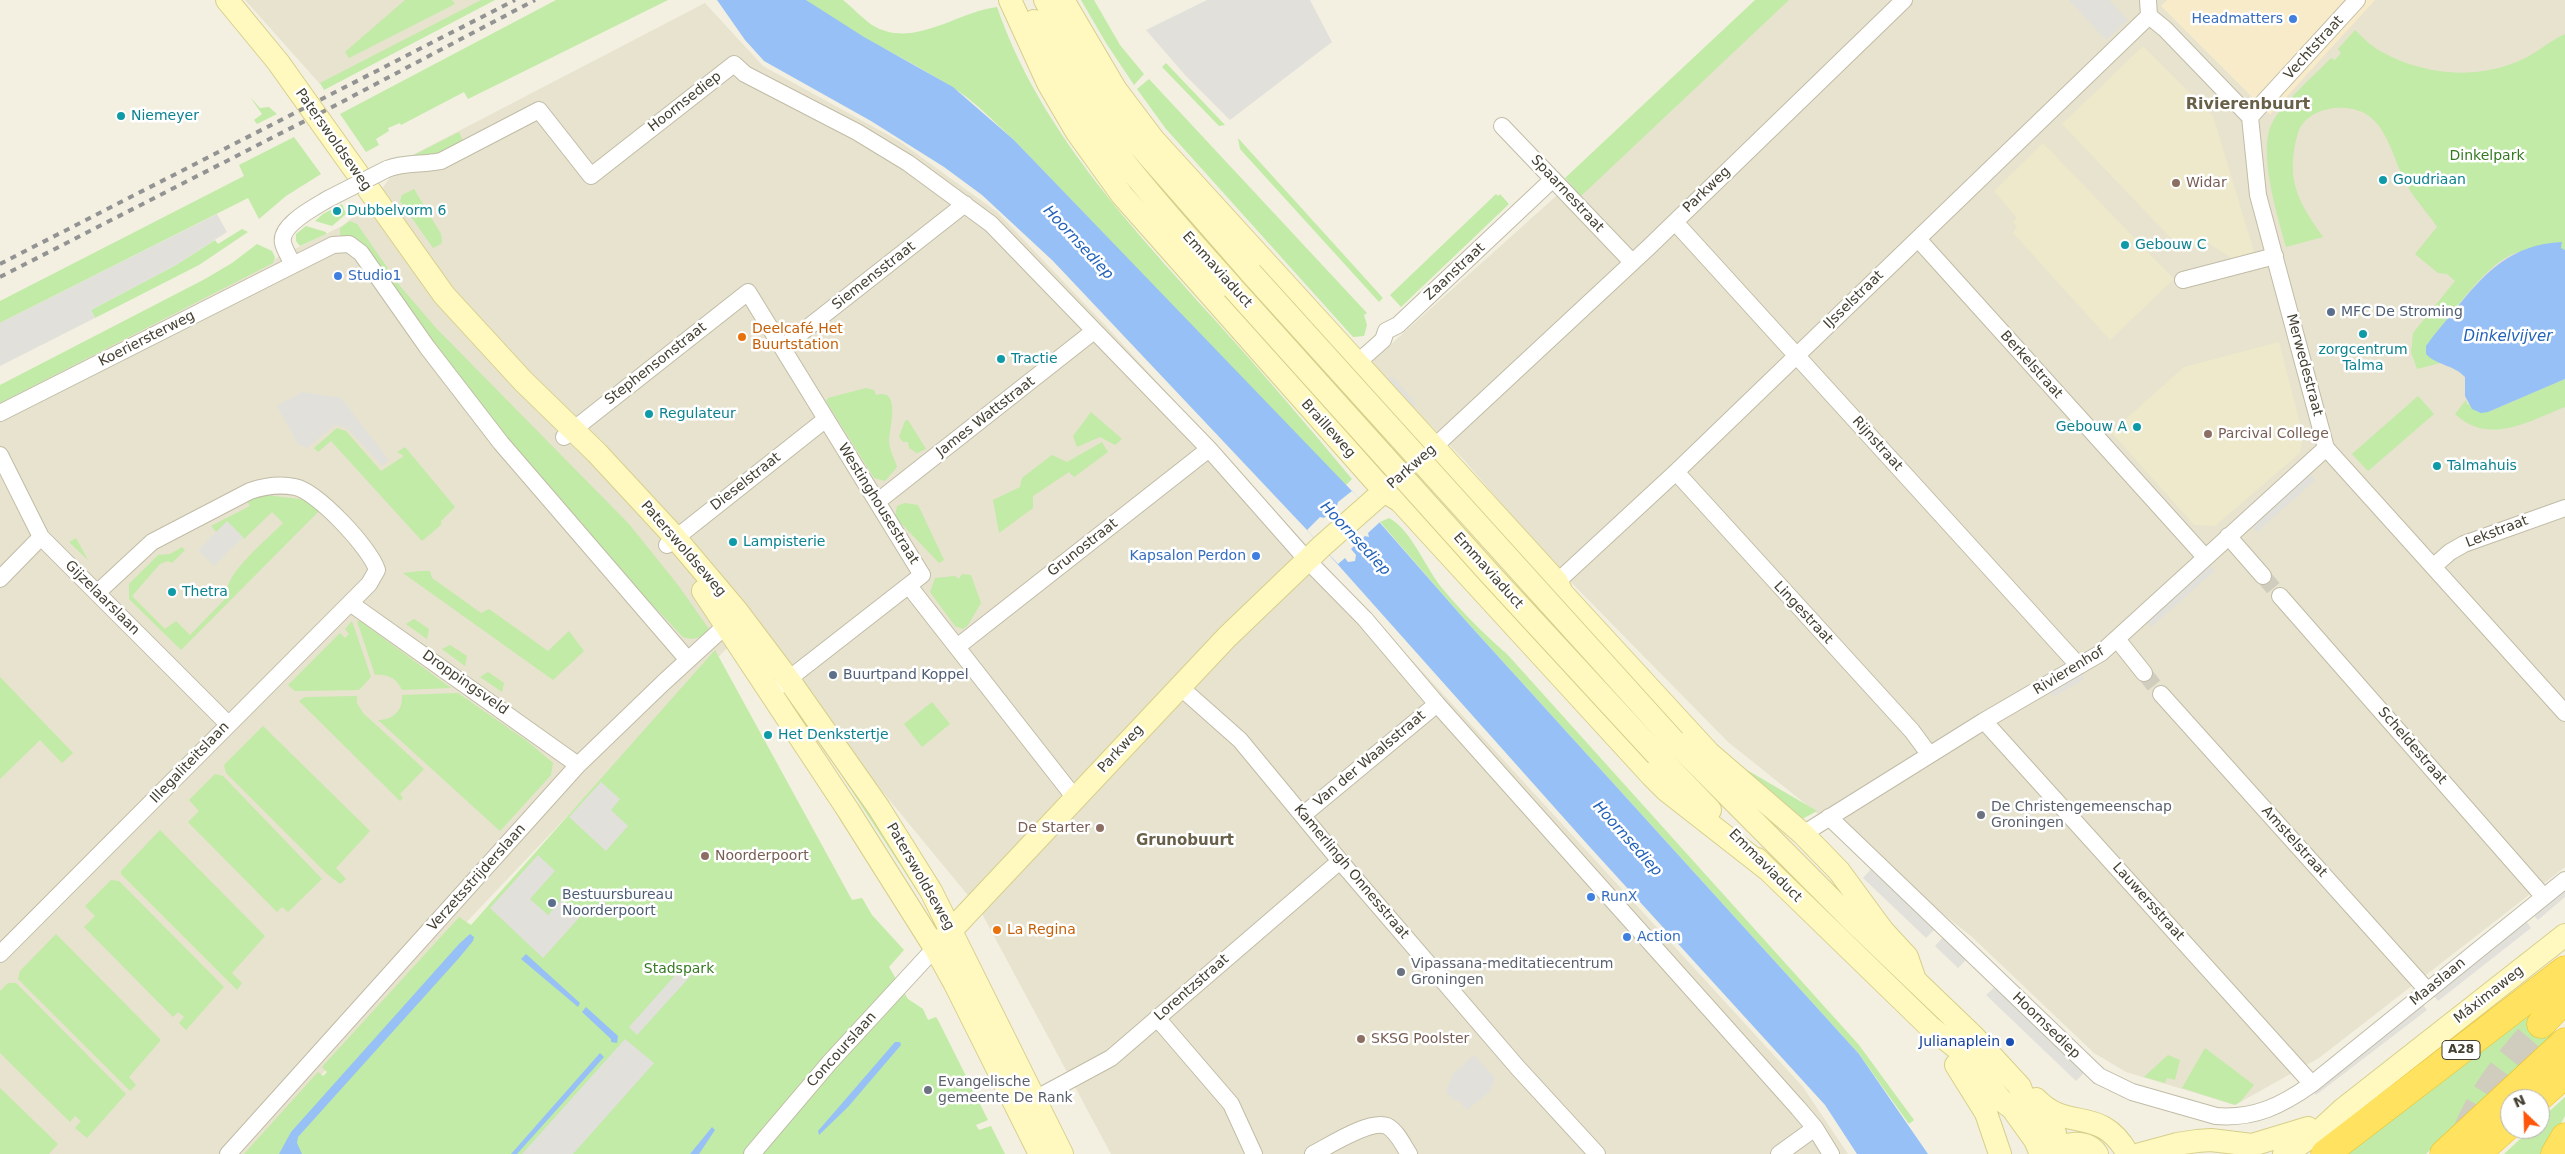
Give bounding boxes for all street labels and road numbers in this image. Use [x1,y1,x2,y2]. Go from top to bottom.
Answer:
street label: Vechtstraat [2281,13,2347,83]
street label: Hoornsediep [645,68,725,136]
street label: Paterswoldseweg [291,86,375,194]
street label: Spaarnestraat [1527,152,1607,236]
street label: Parkweg [1680,163,1734,217]
street label: Emmaviaduct [1179,229,1255,311]
street label: Siemensstraat [829,238,919,314]
street label: Zaanstraat [1421,240,1489,304]
street label: IJsselstraat [1821,267,1887,333]
street label: Koeriersterweg [96,308,198,370]
street label: Merwedestraat [2282,312,2326,418]
street label: Stephensonstraat [602,319,710,409]
street label: Berkelstraat [1996,328,2066,402]
street label: James Wattstraat [933,373,1039,461]
street label: Brailleweg [1297,396,1359,462]
street label: Rijnstraat [1848,413,1906,475]
street label: Westinghousestraat [834,440,922,568]
street label: Parkweg [1384,441,1440,493]
street label: Dieselstraat [708,449,784,515]
street label: Paterswoldseweg [637,498,729,600]
street label: Lekstraat [2463,512,2531,552]
street label: Grunostraat [1045,515,1121,581]
street label: Emmaviaduct [1450,530,1526,612]
street label: Gijzelaarslaan [61,557,143,639]
street label: Lingestraat [1770,578,1836,648]
street label: Rivierenhof [2031,643,2107,699]
street label: Droppingsveld [419,647,511,719]
street label: Scheldestraat [2374,704,2450,788]
street label: Van der Waalsstraat [1311,707,1429,811]
street label: Illegaliteitslaan [147,719,233,807]
street label: Parkweg [1095,722,1147,776]
street label: Kamerlingh Onnesstraat [1290,801,1412,943]
street label: Amstelstraat [2258,803,2330,881]
street label: Paterswoldseweg [882,820,958,934]
street label: Verzetsstrijderslaan [424,821,530,935]
street label: Emmaviaduct [1725,826,1805,906]
street label: Lauwersstraat [2108,859,2188,945]
street label: Lorentzstraat [1151,951,1233,1025]
street label: Maaslaan [2407,955,2469,1009]
street label: Máximaweg [2451,963,2527,1027]
street label: Hoornsediep [2008,989,2084,1063]
street label: Concourslaan [804,1009,880,1091]
road number: A28 [2442,1040,2480,1060]

